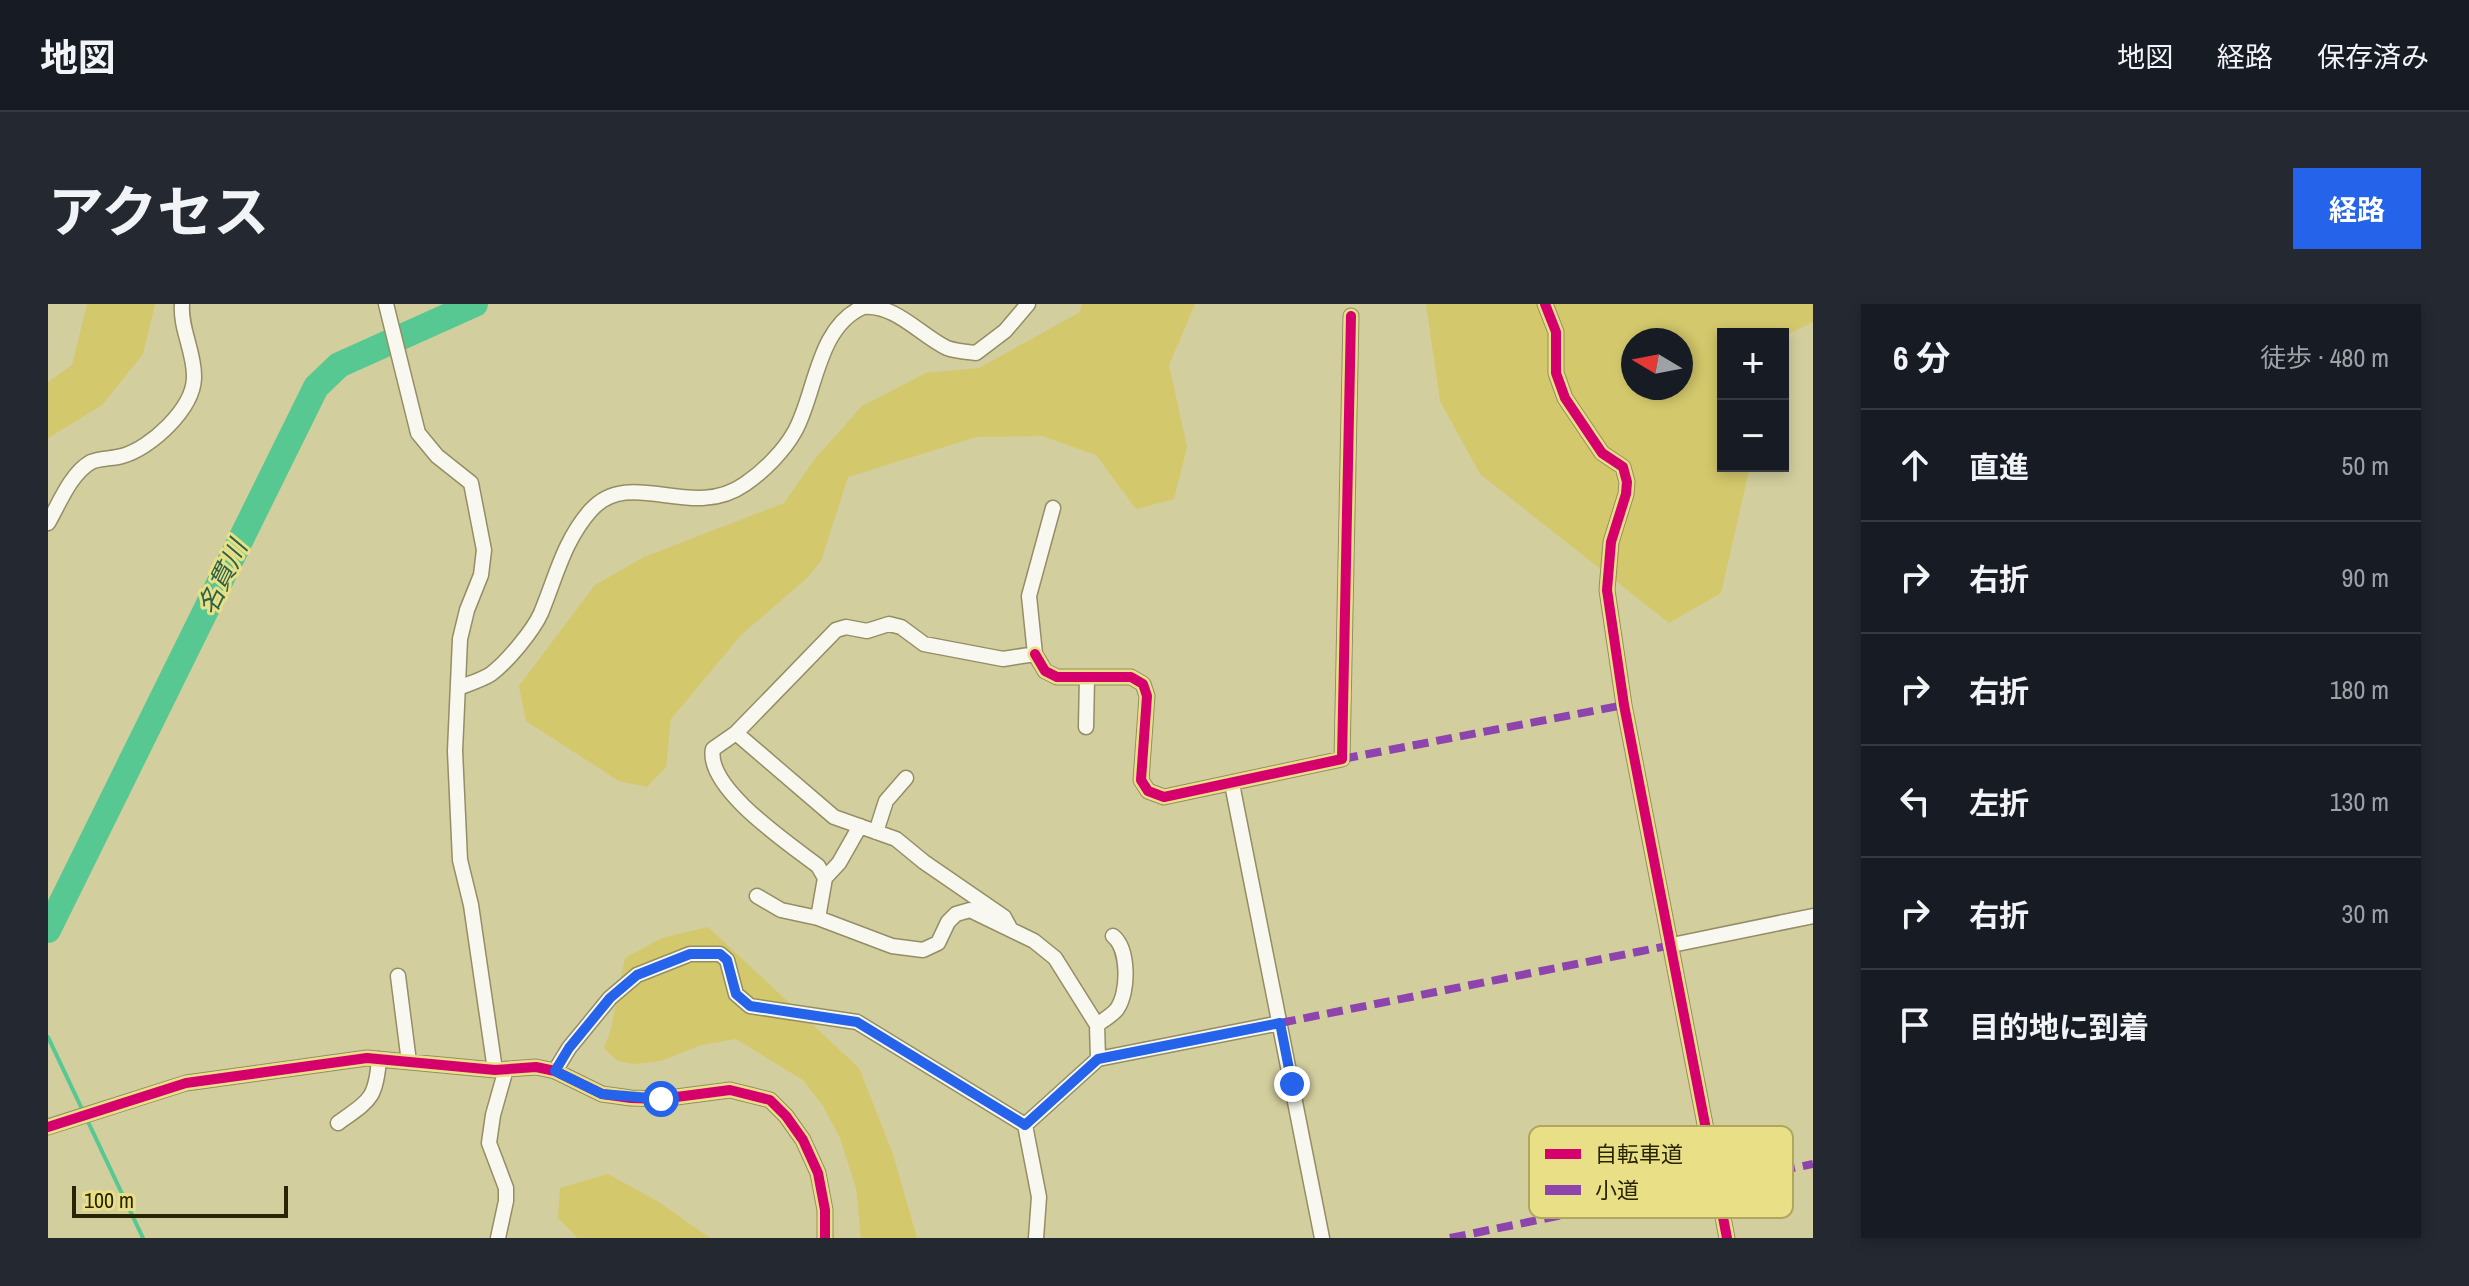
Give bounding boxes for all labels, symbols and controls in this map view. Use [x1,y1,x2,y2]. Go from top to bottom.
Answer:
text: 地図 [40,32,116,83]
text: 地図 [2117,38,2173,76]
text: 経路 [2217,38,2273,76]
text: 保存済み [2317,38,2429,76]
button: 経路 [2293,168,2421,249]
text: アクセス [48,174,269,249]
north arrow [1621,328,1693,400]
map controls [1717,328,1789,472]
button: + [1717,328,1789,400]
text: 6 分 [1893,335,1950,381]
text: 徒歩 · 480 m [2260,340,2389,375]
button: − [1717,400,1789,472]
icon: ahead [1893,443,1937,487]
text: 直進 [1969,447,2029,487]
text: 50 m [2342,448,2389,483]
water label: 名貫川 [189,532,256,620]
icon: right [1893,555,1937,599]
text: 右折 [1969,559,2029,599]
text: 90 m [2342,560,2389,595]
icon: right [1893,667,1937,711]
text: 右折 [1969,671,2029,711]
text: 180 m [2330,672,2389,707]
icon: left [1893,779,1937,823]
text: 左折 [1969,783,2029,823]
text: 130 m [2330,784,2389,819]
icon: right [1893,891,1937,935]
text: 右折 [1969,895,2029,935]
text: 30 m [2342,896,2389,931]
icon: arrive [1893,1003,1937,1047]
text: 目的地に到着 [1969,1007,2149,1047]
route end [1274,1066,1310,1102]
route start [643,1081,679,1117]
legend [1529,1126,1793,1218]
text: 自転車道 [1595,1139,1683,1169]
text: 小道 [1595,1175,1639,1205]
scale bar [72,1182,288,1218]
text: 100 m [84,1185,134,1215]

